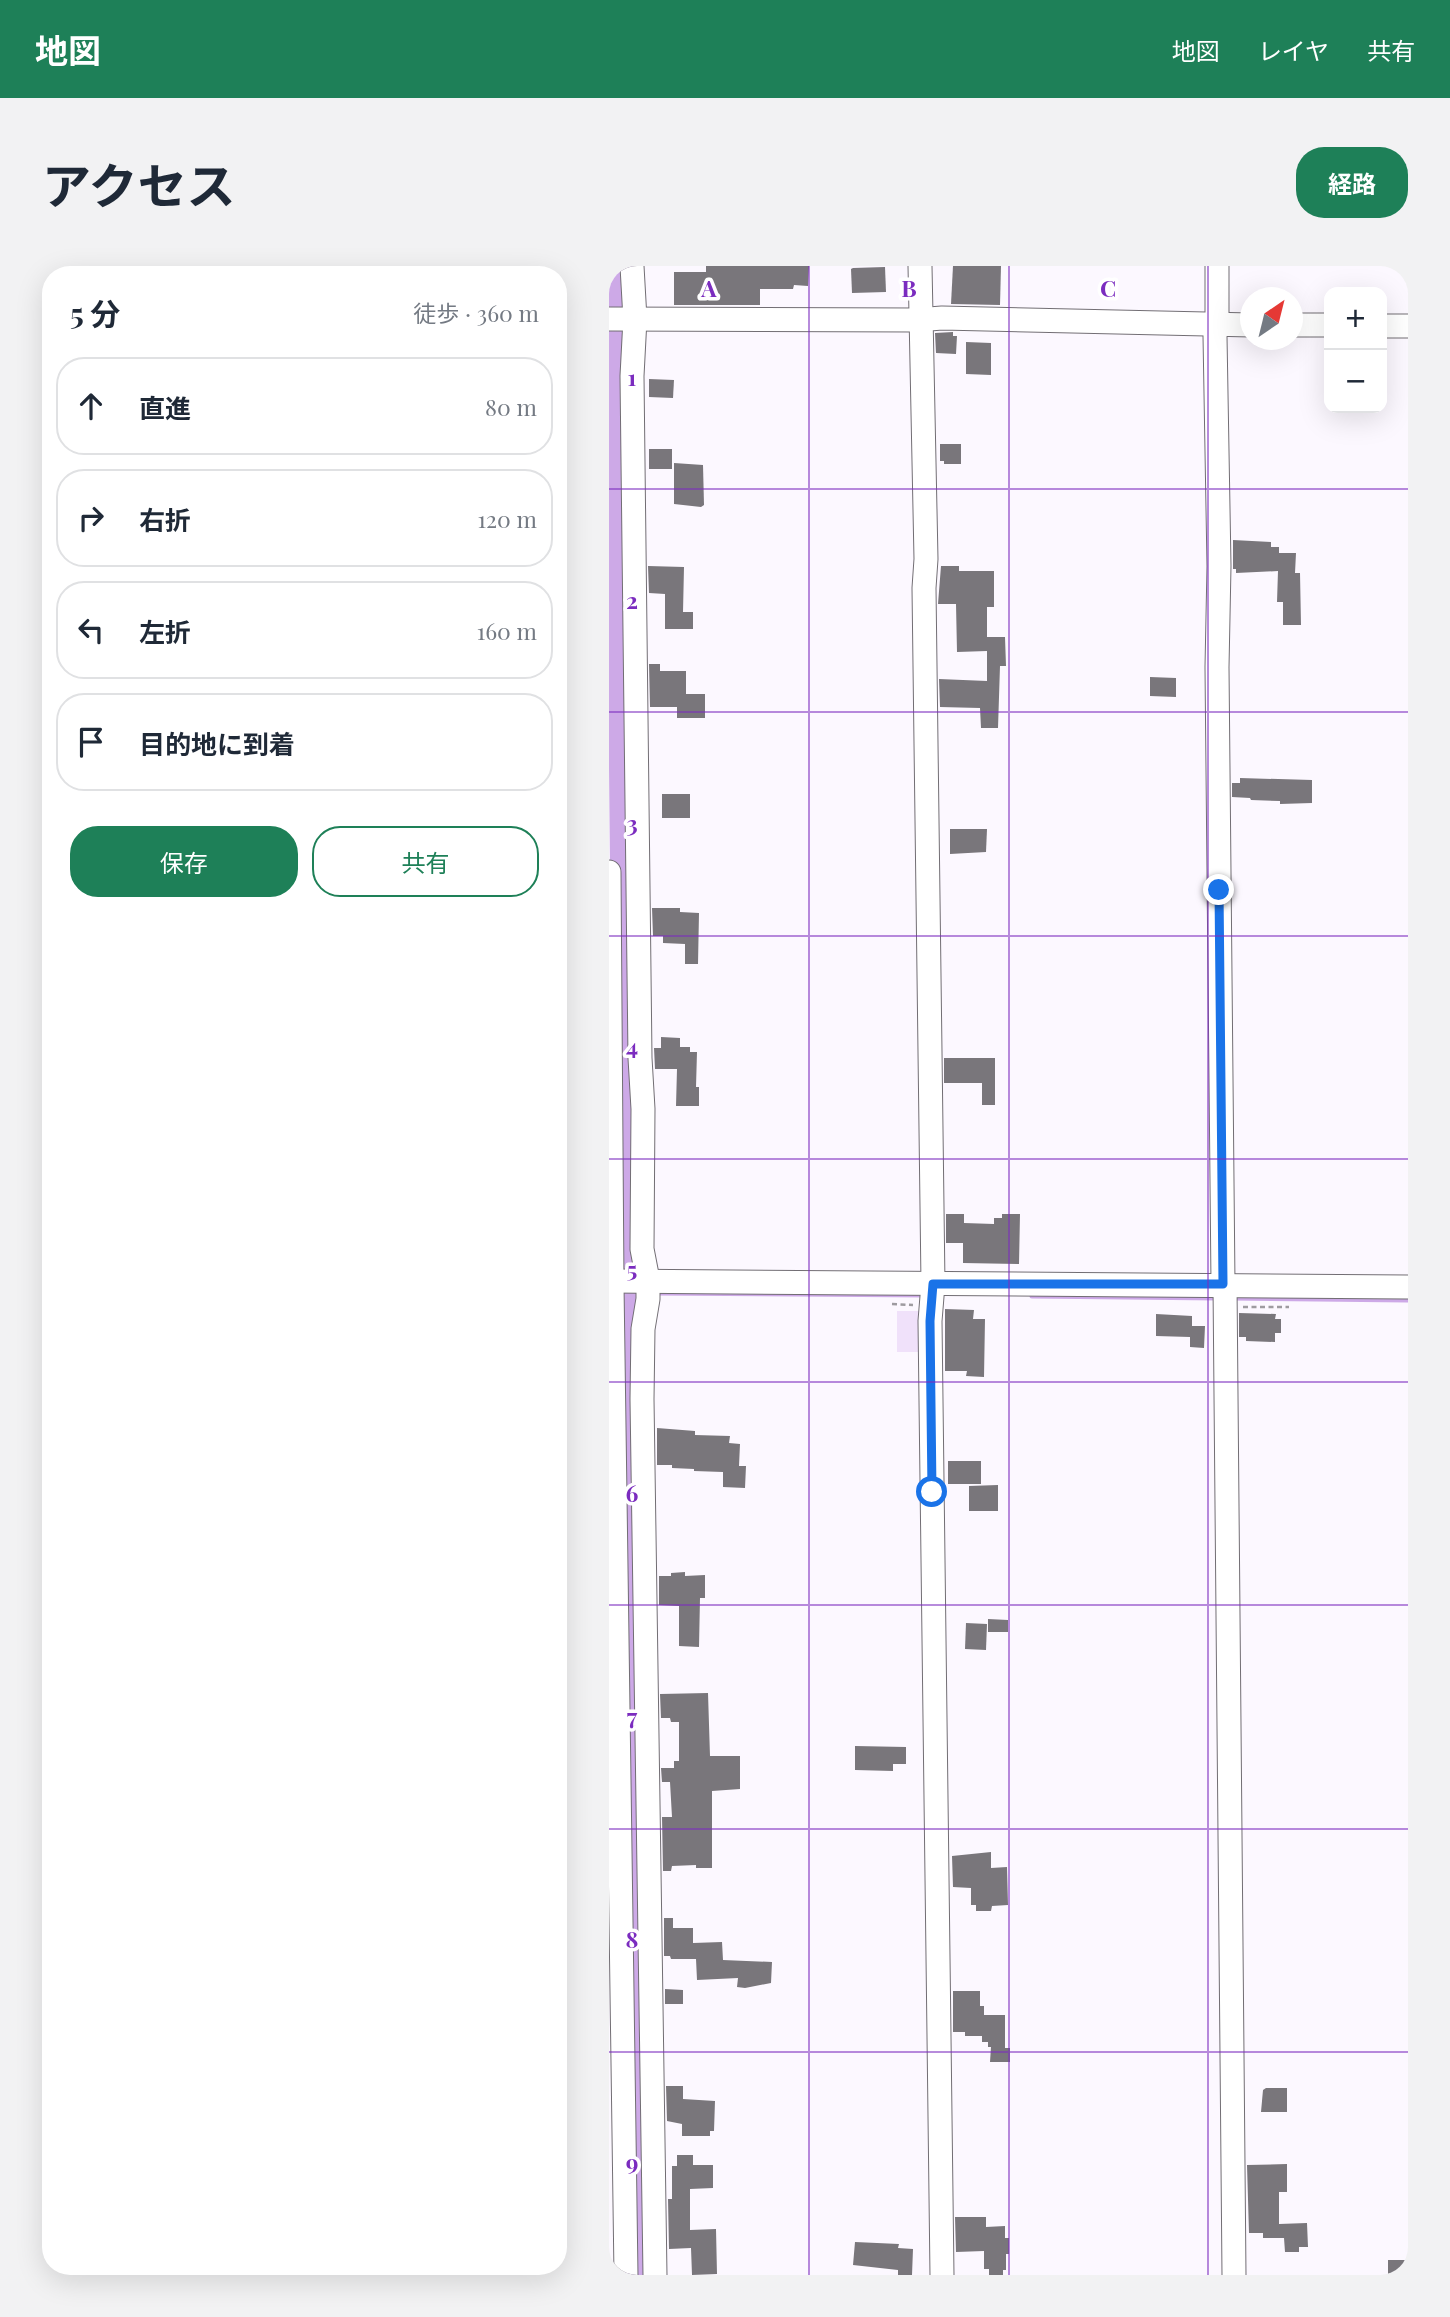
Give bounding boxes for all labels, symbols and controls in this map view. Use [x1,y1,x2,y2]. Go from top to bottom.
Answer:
text: 地図 [35,27,101,71]
text: 地図 [1172,34,1220,66]
text: レイヤ [1258,34,1329,66]
text: 共有 [1367,34,1415,66]
button: 経路 [1296,147,1408,218]
text: アクセス [42,151,236,216]
text: A [700,272,717,303]
text: B [901,272,917,303]
text: C [1100,272,1116,303]
north arrow [1240,287,1303,350]
map controls [1324,287,1387,413]
button: + [1324,287,1387,350]
text: 5 分 [70,293,120,333]
text: 徒歩 · 360 m [413,297,539,328]
button: − [1324,350,1387,413]
text: 1 [628,361,637,392]
icon: ahead [72,387,110,425]
text: 直進 [139,390,191,425]
text: 80 m [485,391,537,422]
icon: right [72,499,110,537]
text: 右折 [139,502,191,537]
text: 120 m [478,503,537,534]
text: 2 [626,584,638,615]
icon: left [72,611,110,649]
text: 左折 [139,614,191,649]
text: 160 m [477,615,537,646]
icon: arrive [72,723,110,761]
text: 目的地に到着 [139,726,295,761]
text: 3 [626,807,638,838]
button: 保存 [70,826,298,897]
button: 共有 [312,826,539,897]
route end [1203,874,1234,905]
text: 4 [626,1030,638,1061]
text: 5 [627,1253,637,1284]
route start [916,1476,947,1507]
text: 6 [626,1477,639,1508]
text: 7 [627,1700,638,1731]
text: 8 [626,1923,638,1954]
text: 9 [626,2146,638,2177]

